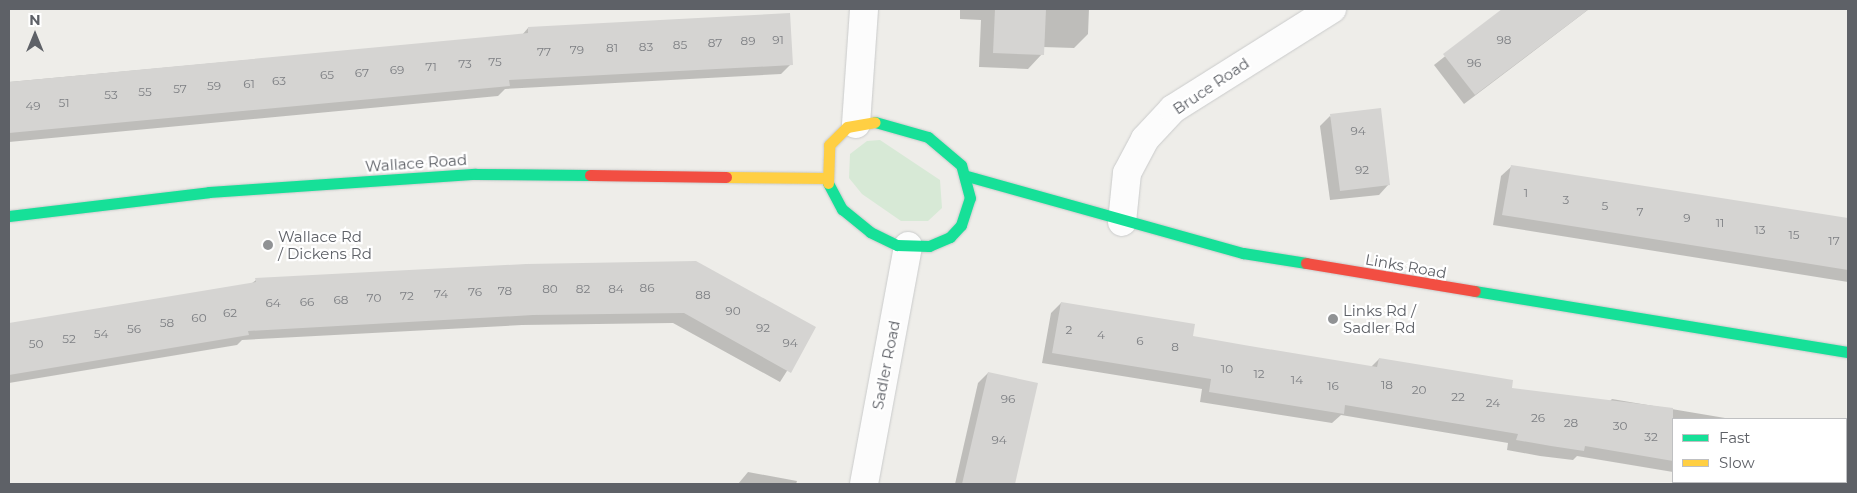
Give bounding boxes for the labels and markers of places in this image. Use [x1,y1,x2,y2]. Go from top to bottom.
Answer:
place label: Wallace Rd / Dickens Rd [278,227,372,262]
marker: Wallace Rd / Dickens Rd [262,239,274,251]
place label: Links Rd / Sadler Rd [1343,301,1416,336]
marker: Links Rd / Sadler Rd [1327,313,1339,325]

